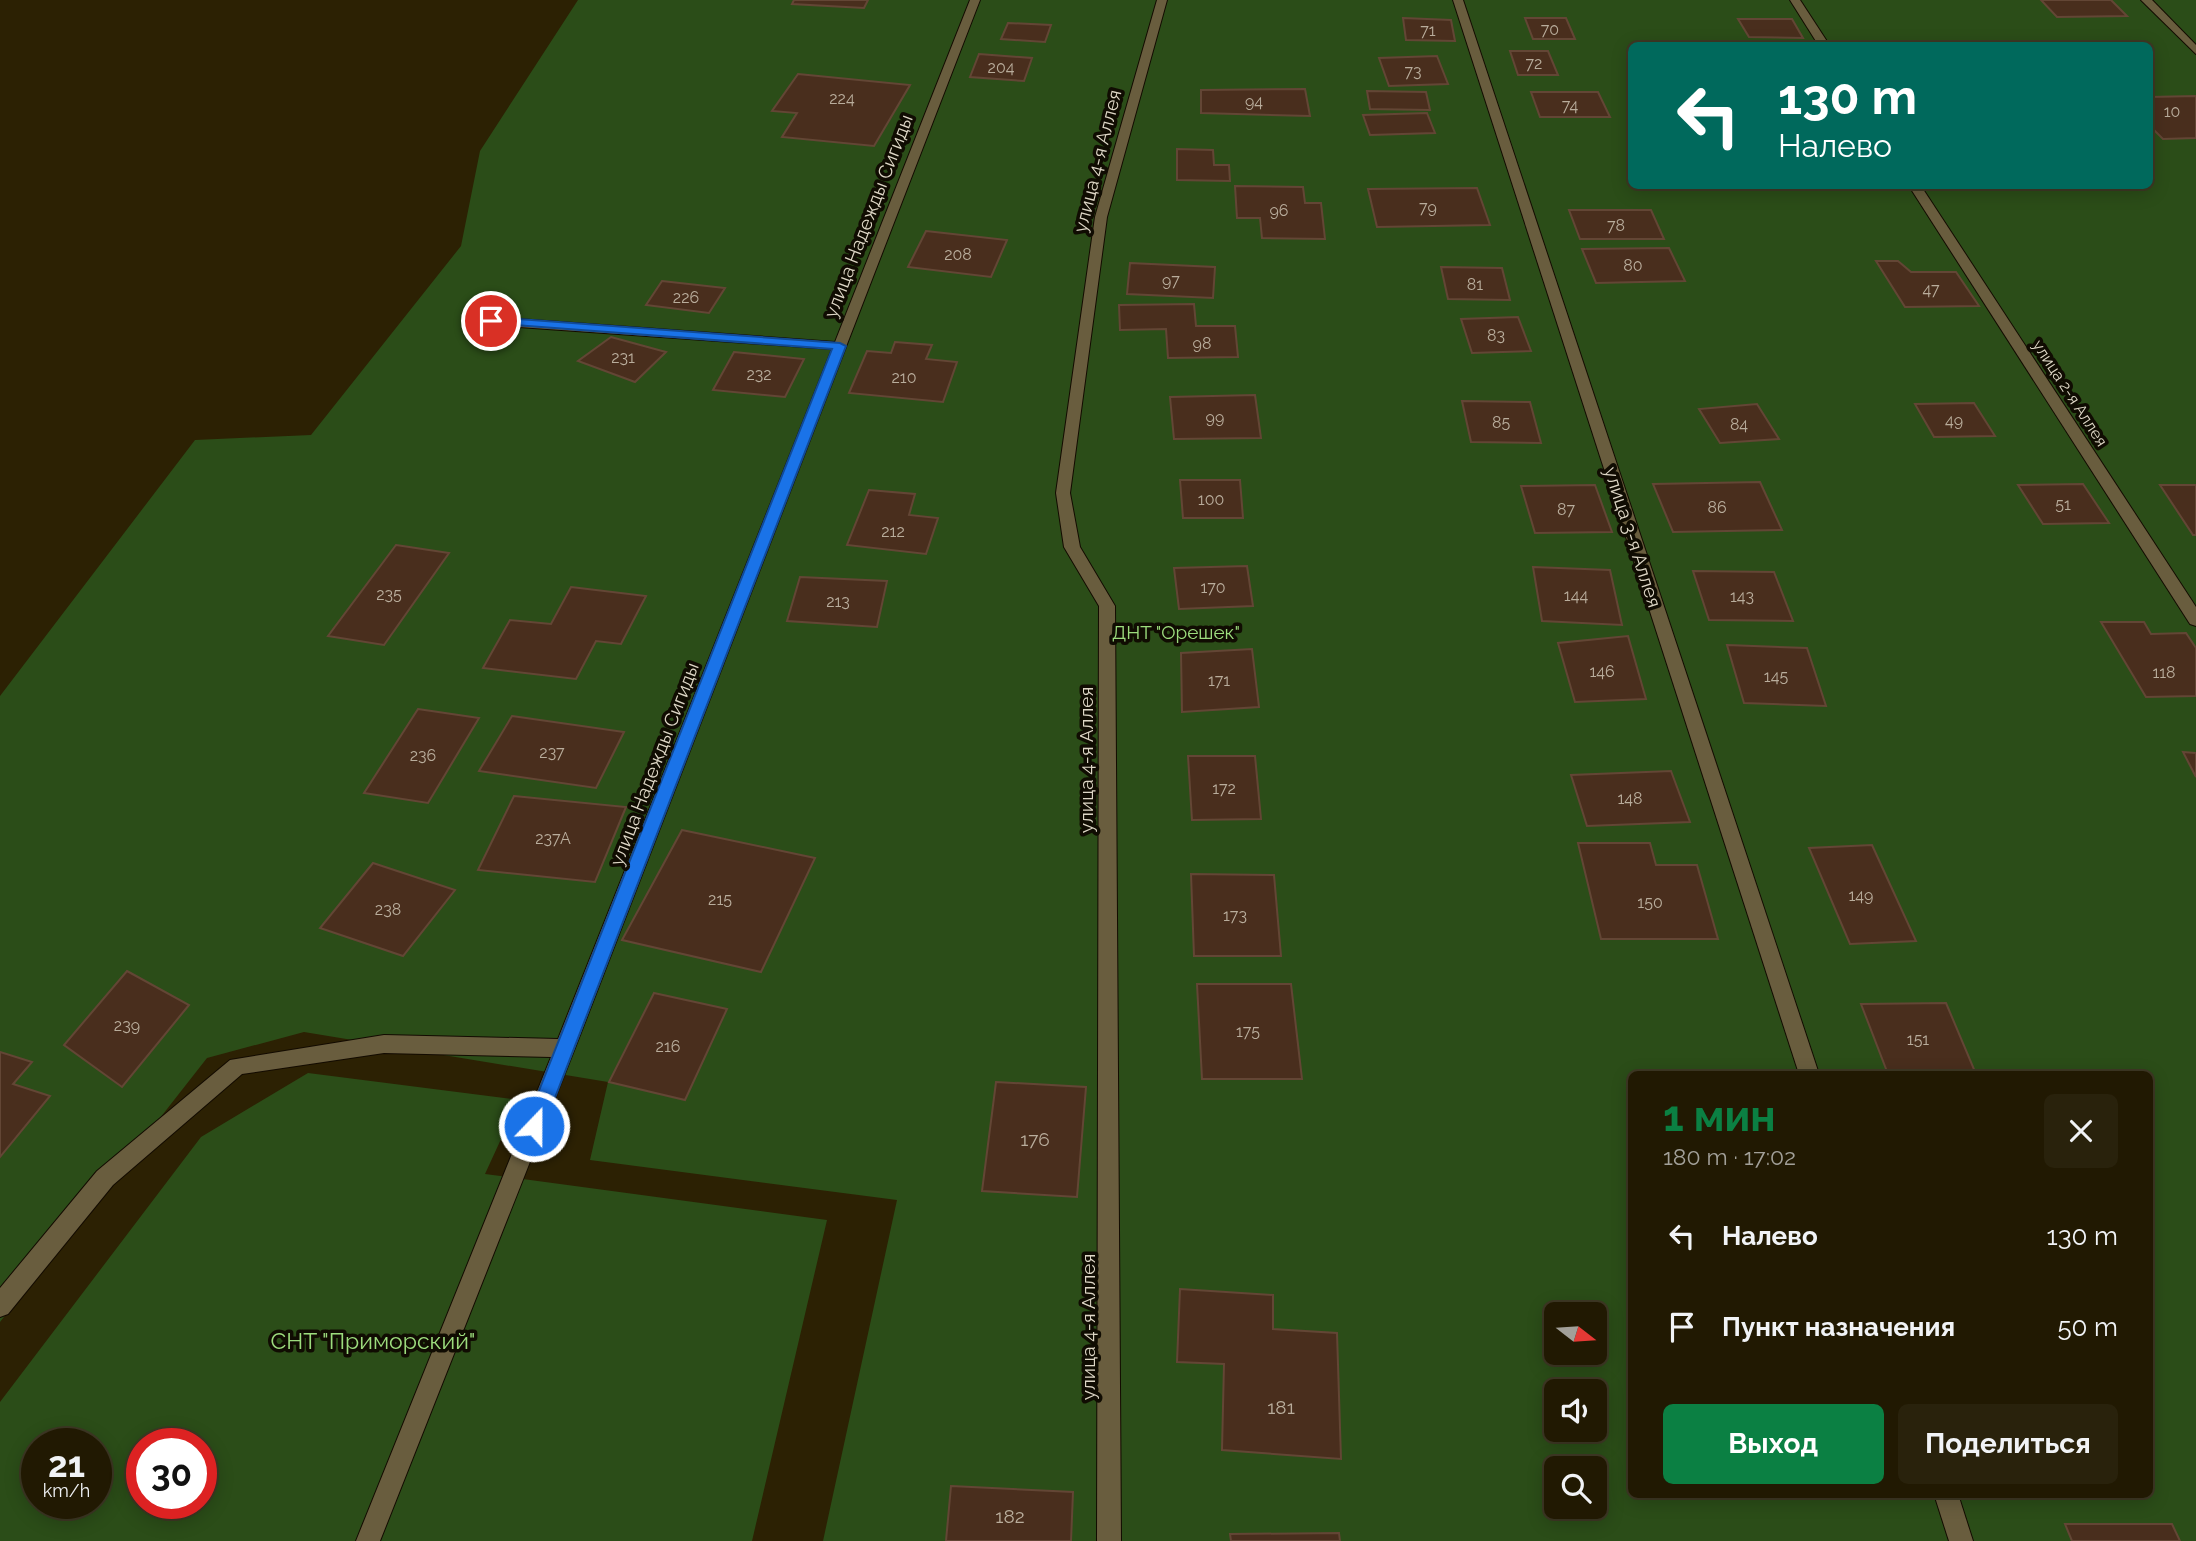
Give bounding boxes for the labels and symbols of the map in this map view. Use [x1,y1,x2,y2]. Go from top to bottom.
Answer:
house number: 70 [1541,20,1559,39]
house number: 71 [1420,21,1436,40]
house number: 72 [1526,54,1542,73]
house number: 204 [988,58,1015,77]
house number: 73 [1404,62,1422,81]
street label: улица 4-я Аллея [1069,87,1125,235]
house number: 224 [829,89,855,108]
house number: 94 [1245,92,1263,111]
house number: 74 [1562,96,1578,115]
house number: 10 [2164,102,2180,121]
street label: улица Надежды Сигиды [819,111,917,321]
house number: 79 [1419,198,1437,217]
house number: 96 [1269,201,1289,220]
house number: 78 [1607,216,1625,235]
house number: 208 [944,245,972,264]
house number: 80 [1623,256,1643,275]
house number: 97 [1162,271,1180,290]
house number: 81 [1467,275,1483,294]
house number: 47 [1922,280,1940,299]
house number: 226 [673,288,699,307]
pin [461,291,521,351]
house number: 83 [1487,326,1505,345]
house number: 98 [1193,334,1211,353]
street label: улица 2-я Аллея [2029,336,2111,450]
house number: 231 [611,348,635,367]
house number: 232 [746,365,772,384]
house number: 210 [892,368,916,387]
house number: 99 [1206,408,1224,427]
house number: 49 [1945,411,1963,430]
house number: 85 [1492,413,1510,432]
house number: 84 [1730,415,1748,434]
street label: улица 3-я Аллея [1600,464,1666,610]
house number: 100 [1198,490,1224,509]
house number: 51 [2055,495,2071,514]
house number: 86 [1707,498,1727,517]
house number: 87 [1557,500,1575,519]
house number: 212 [881,522,905,541]
house number: 170 [1200,578,1226,597]
house number: 235 [376,585,402,604]
house number: 144 [1564,586,1588,605]
house number: 143 [1730,587,1754,606]
house number: 213 [826,592,850,611]
park label: ДНТ "Орешек" [1112,621,1240,643]
street label: улица Надежды Сигиды [605,659,703,869]
house number: 146 [1589,662,1615,681]
house number: 118 [2152,663,2176,682]
house number: 145 [1764,667,1788,686]
house number: 171 [1208,671,1230,690]
street label: улица 4-я Аллея [1075,687,1097,833]
house number: 237 [539,743,565,762]
house number: 236 [410,746,436,765]
house number: 172 [1212,779,1236,798]
house number: 148 [1617,789,1643,808]
house number: 237А [535,829,571,848]
house number: 149 [1849,886,1873,905]
house number: 215 [708,890,732,909]
house number: 150 [1637,893,1663,912]
house number: 238 [375,900,401,919]
house number: 173 [1223,906,1247,925]
house number: 239 [114,1016,140,1035]
house number: 175 [1236,1022,1260,1041]
house number: 151 [1907,1030,1929,1049]
house number: 216 [656,1037,680,1056]
position arrow [497,1089,571,1163]
house number: 176 [1020,1128,1050,1150]
street label: улица 4-я Аллея [1077,1254,1099,1400]
north arrow [1544,1302,1606,1365]
park label: СНТ "Приморский" [270,1327,476,1354]
house number: 181 [1267,1396,1295,1418]
speed limit sign: 30 [126,1428,217,1519]
house number: 182 [995,1505,1025,1527]

